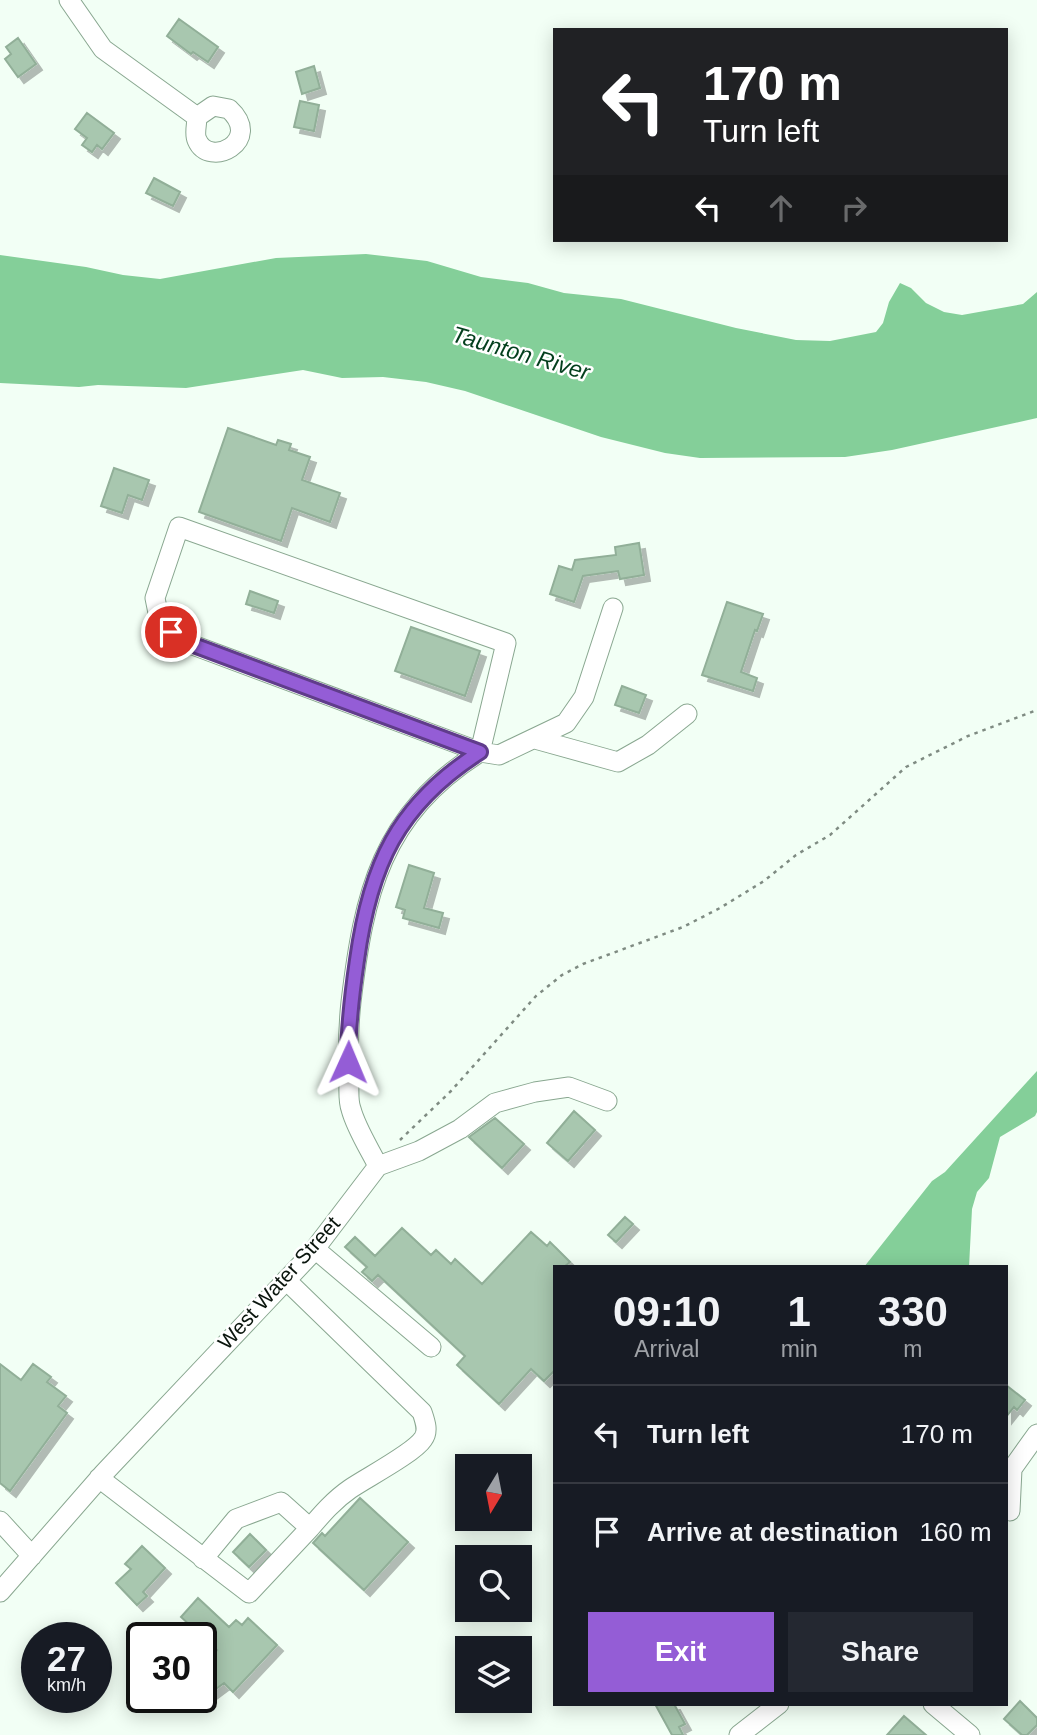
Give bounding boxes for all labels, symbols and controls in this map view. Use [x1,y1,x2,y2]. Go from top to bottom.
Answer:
icon: left [588,56,679,147]
text: 170 m [703,56,842,110]
text: Turn left [703,113,819,149]
icon: left [689,189,727,227]
icon: ahead [762,189,800,227]
icon: right [835,189,873,227]
water label: Taunton River [449,321,594,385]
pin [141,602,201,662]
icon: arrive [152,613,190,651]
position arrow [311,1025,385,1099]
street label: West Water Street [213,1212,344,1354]
text: 09:10 [613,1288,721,1335]
text: 1 [787,1288,811,1335]
text: 330 [878,1288,948,1335]
text: Arrival [634,1336,699,1362]
text: min [781,1336,818,1362]
text: m [903,1336,922,1362]
icon: left [588,1415,626,1453]
text: Turn left [647,1419,749,1449]
text: 170 m [901,1419,973,1449]
north arrow [455,1454,532,1531]
map controls [455,1454,532,1713]
icon: arrive [588,1513,626,1551]
text: Arrive at destination [647,1517,898,1547]
text: 160 m [919,1517,992,1547]
button: search [455,1545,532,1622]
button: Exit [588,1612,774,1692]
button: Share [788,1612,973,1692]
speed limit sign: 30 [126,1622,217,1713]
button: layers [455,1636,532,1713]
text: 27 [47,1639,86,1678]
text: km/h [47,1675,86,1695]

